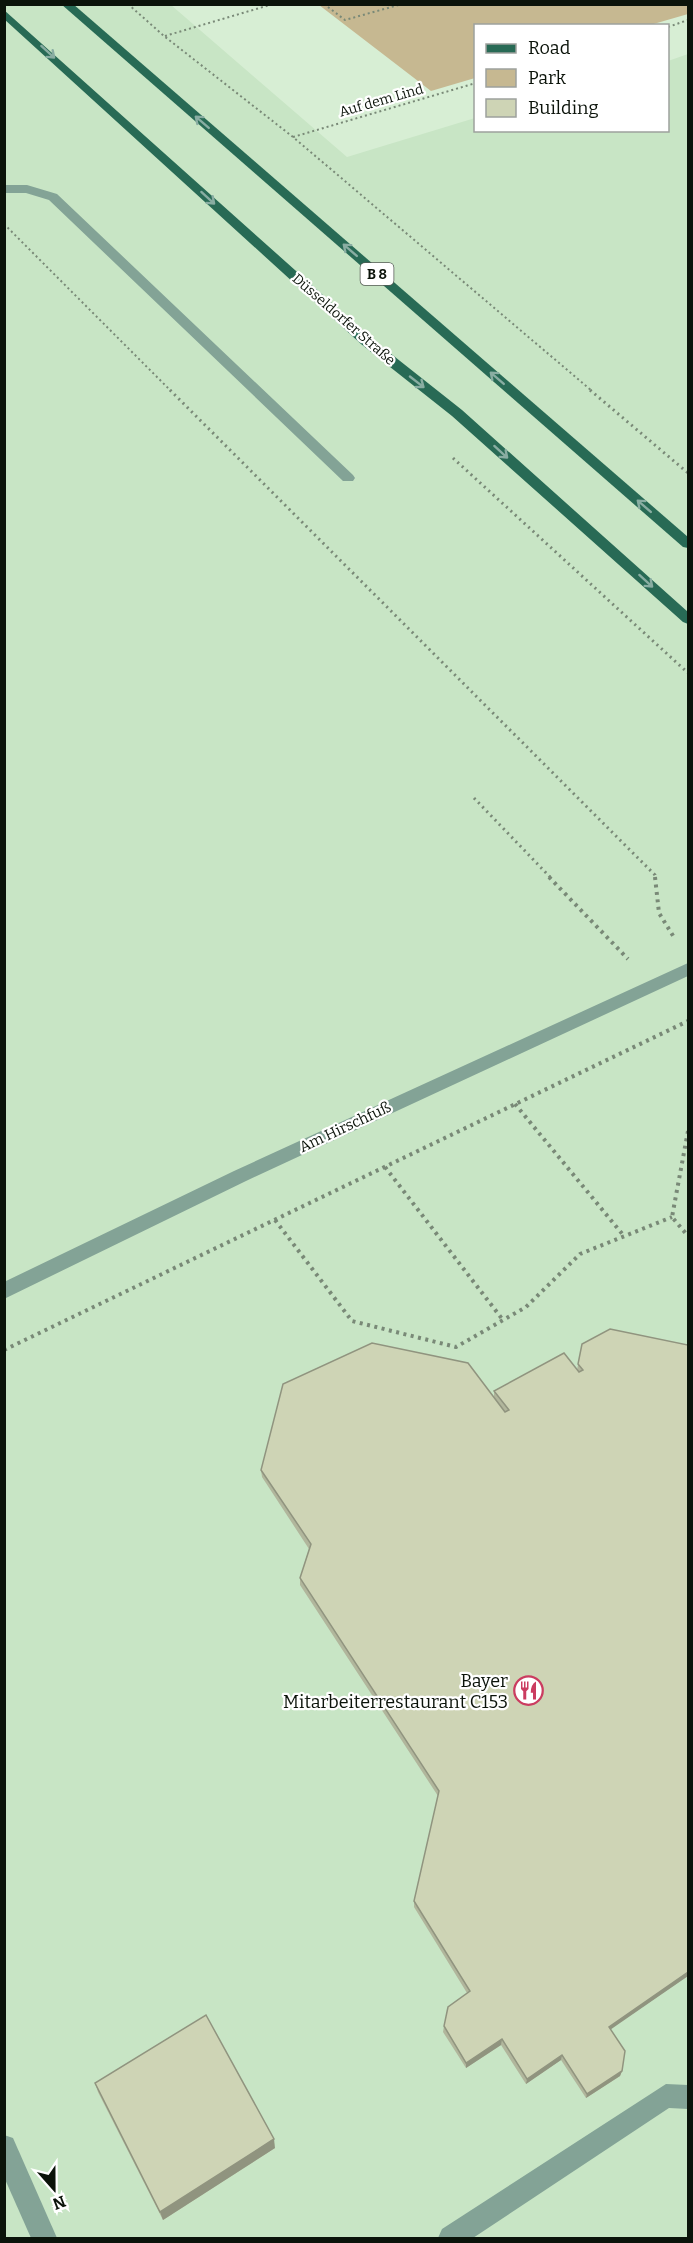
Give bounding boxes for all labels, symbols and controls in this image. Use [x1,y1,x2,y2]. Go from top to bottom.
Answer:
legend [474,24,669,132]
text: Road [528,37,571,59]
one-way arrow [40,45,55,59]
text: Park [528,67,567,89]
street label: Auf dem Lind [337,80,425,121]
text: Building [528,97,599,119]
one-way arrow [194,116,210,129]
one-way arrow [200,190,215,204]
one-way arrow [343,243,358,257]
road number: B 8 [360,263,394,285]
street label: Düsseldorfer Straße [289,270,399,369]
one-way arrow [490,371,505,385]
one-way arrow [409,375,425,388]
one-way arrow [493,445,508,459]
one-way arrow [637,499,652,513]
one-way arrow [638,574,653,588]
street label: Am Hirschfuß [296,1098,394,1156]
place label: Bayer Mitarbeiterrestaurant C153 [283,1670,508,1713]
restaurant icon: Bayer Mitarbeiterrestaurant C153 [513,1675,545,1707]
north arrow [24,2159,84,2219]
text: N [50,2191,68,2214]

